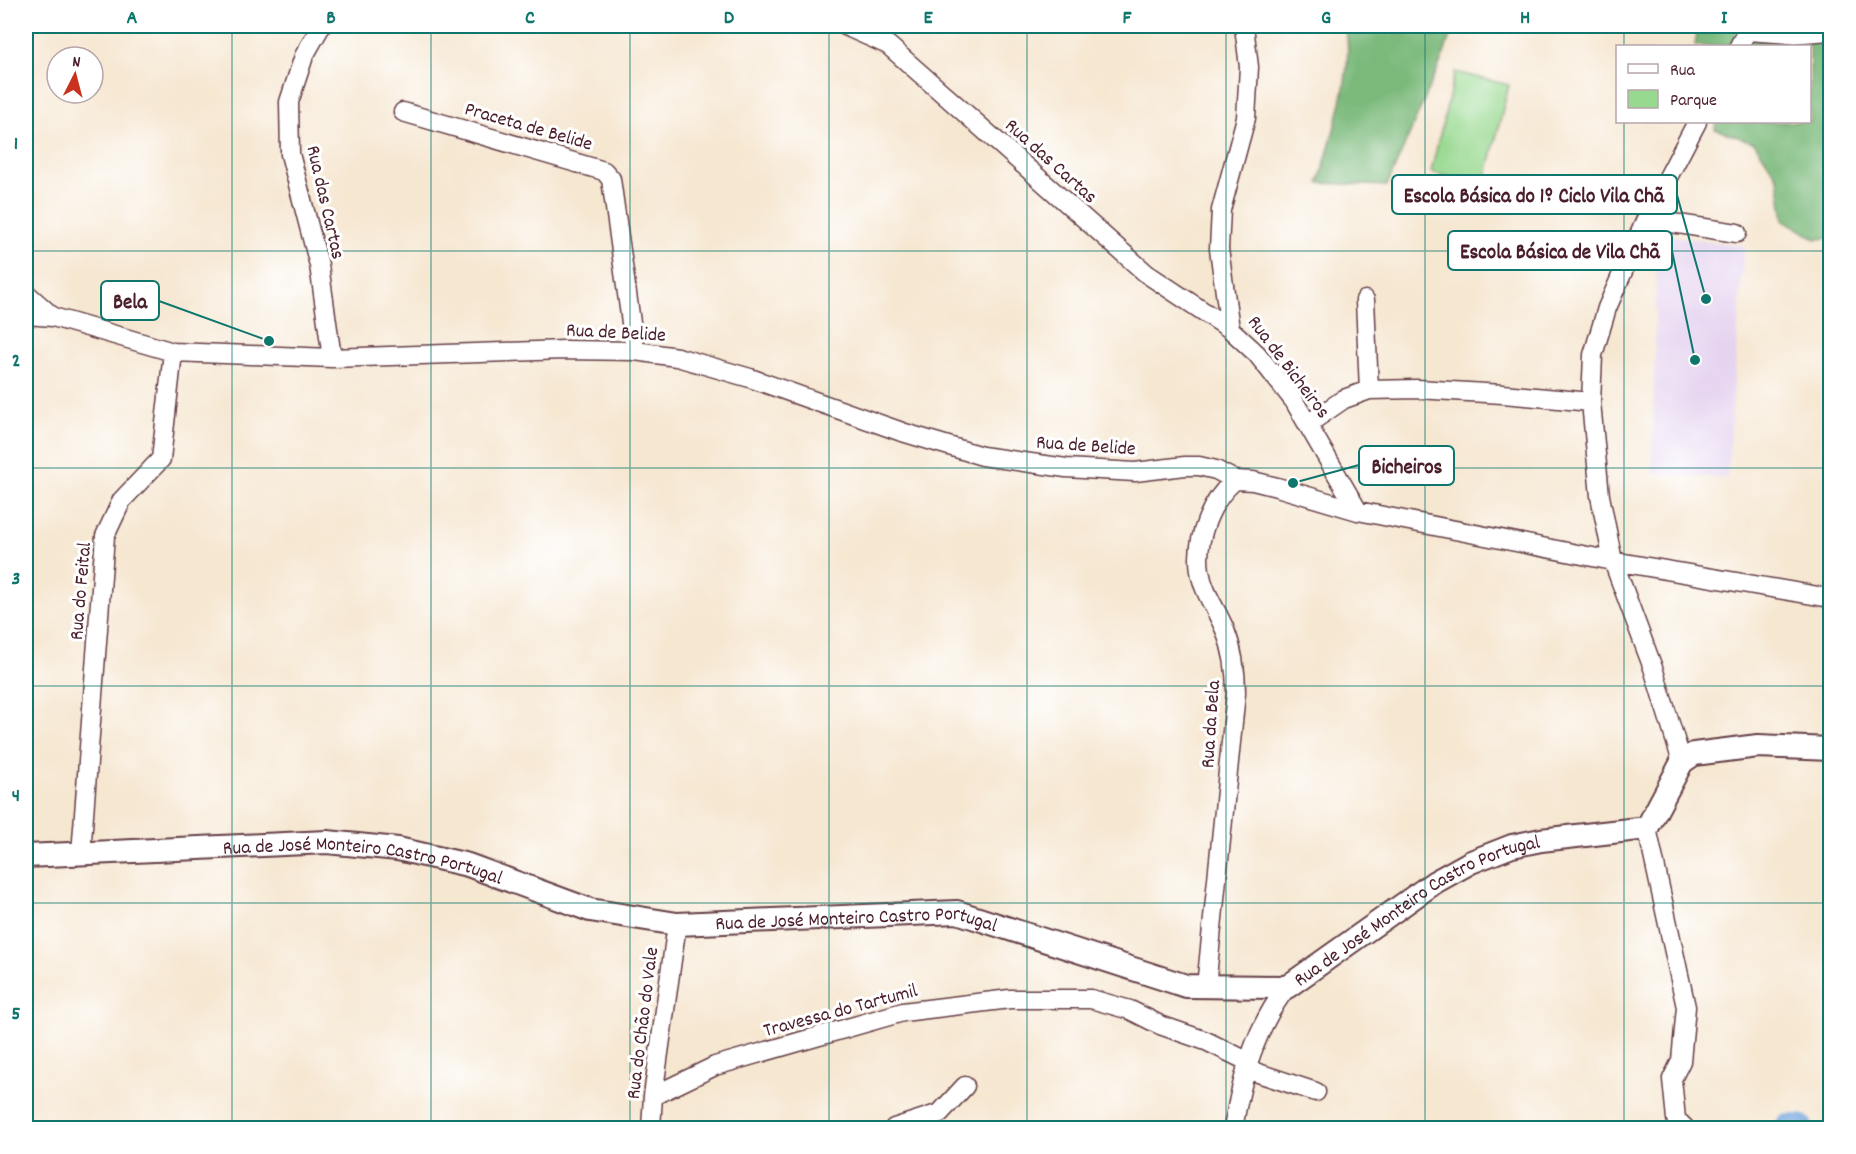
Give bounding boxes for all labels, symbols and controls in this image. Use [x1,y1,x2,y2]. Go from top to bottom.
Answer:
text: A [127,5,138,33]
text: B [326,5,336,33]
text: C [525,5,535,33]
text: D [724,5,735,33]
text: E [923,5,933,33]
text: F [1123,5,1133,33]
text: G [1321,5,1331,33]
text: H [1520,5,1530,33]
text: I [1721,5,1728,33]
north arrow [45,45,105,105]
legend [1616,45,1811,123]
text: N [71,51,82,74]
text: Rua [1670,59,1696,84]
text: Parque [1670,89,1717,114]
street label: Praceta de Belide [461,96,596,160]
street label: Rua das Cartas [998,113,1102,211]
text: 1 [14,131,18,159]
street label: Rua das Cartas [297,143,351,262]
callout: Escola Básica do 1º Ciclo Vila Chã [1392,175,1677,214]
text: Escola Básica do 1º Ciclo Vila Chã [1404,183,1665,213]
callout: Escola Básica de Vila Chã [1448,231,1672,270]
text: Escola Básica de Vila Chã [1460,239,1661,269]
callout: Bela [101,281,159,320]
text: Bela [113,289,148,319]
street label: Rua de Bicheiros [1240,310,1336,425]
street label: Rua de Belide [565,317,667,351]
text: 2 [12,348,20,376]
street label: Rua de Belide [1035,430,1137,464]
callout: Bicheiros [1359,446,1454,485]
text: Bicheiros [1372,454,1443,484]
street label: Rua do Feital [64,541,100,641]
text: 3 [12,566,20,594]
street label: Rua da Bela [1195,679,1229,769]
text: 4 [12,783,20,811]
street label: Rua de José Monteiro Castro Portugal [1289,830,1543,995]
street label: Rua de José Monteiro Castro Portugal [222,831,506,894]
street label: Rua de José Monteiro Castro Portugal [715,901,1001,941]
street label: Rua do Chão do Vale [621,945,667,1101]
street label: Travessa do Tartumil [761,978,921,1046]
text: 5 [11,1001,21,1029]

